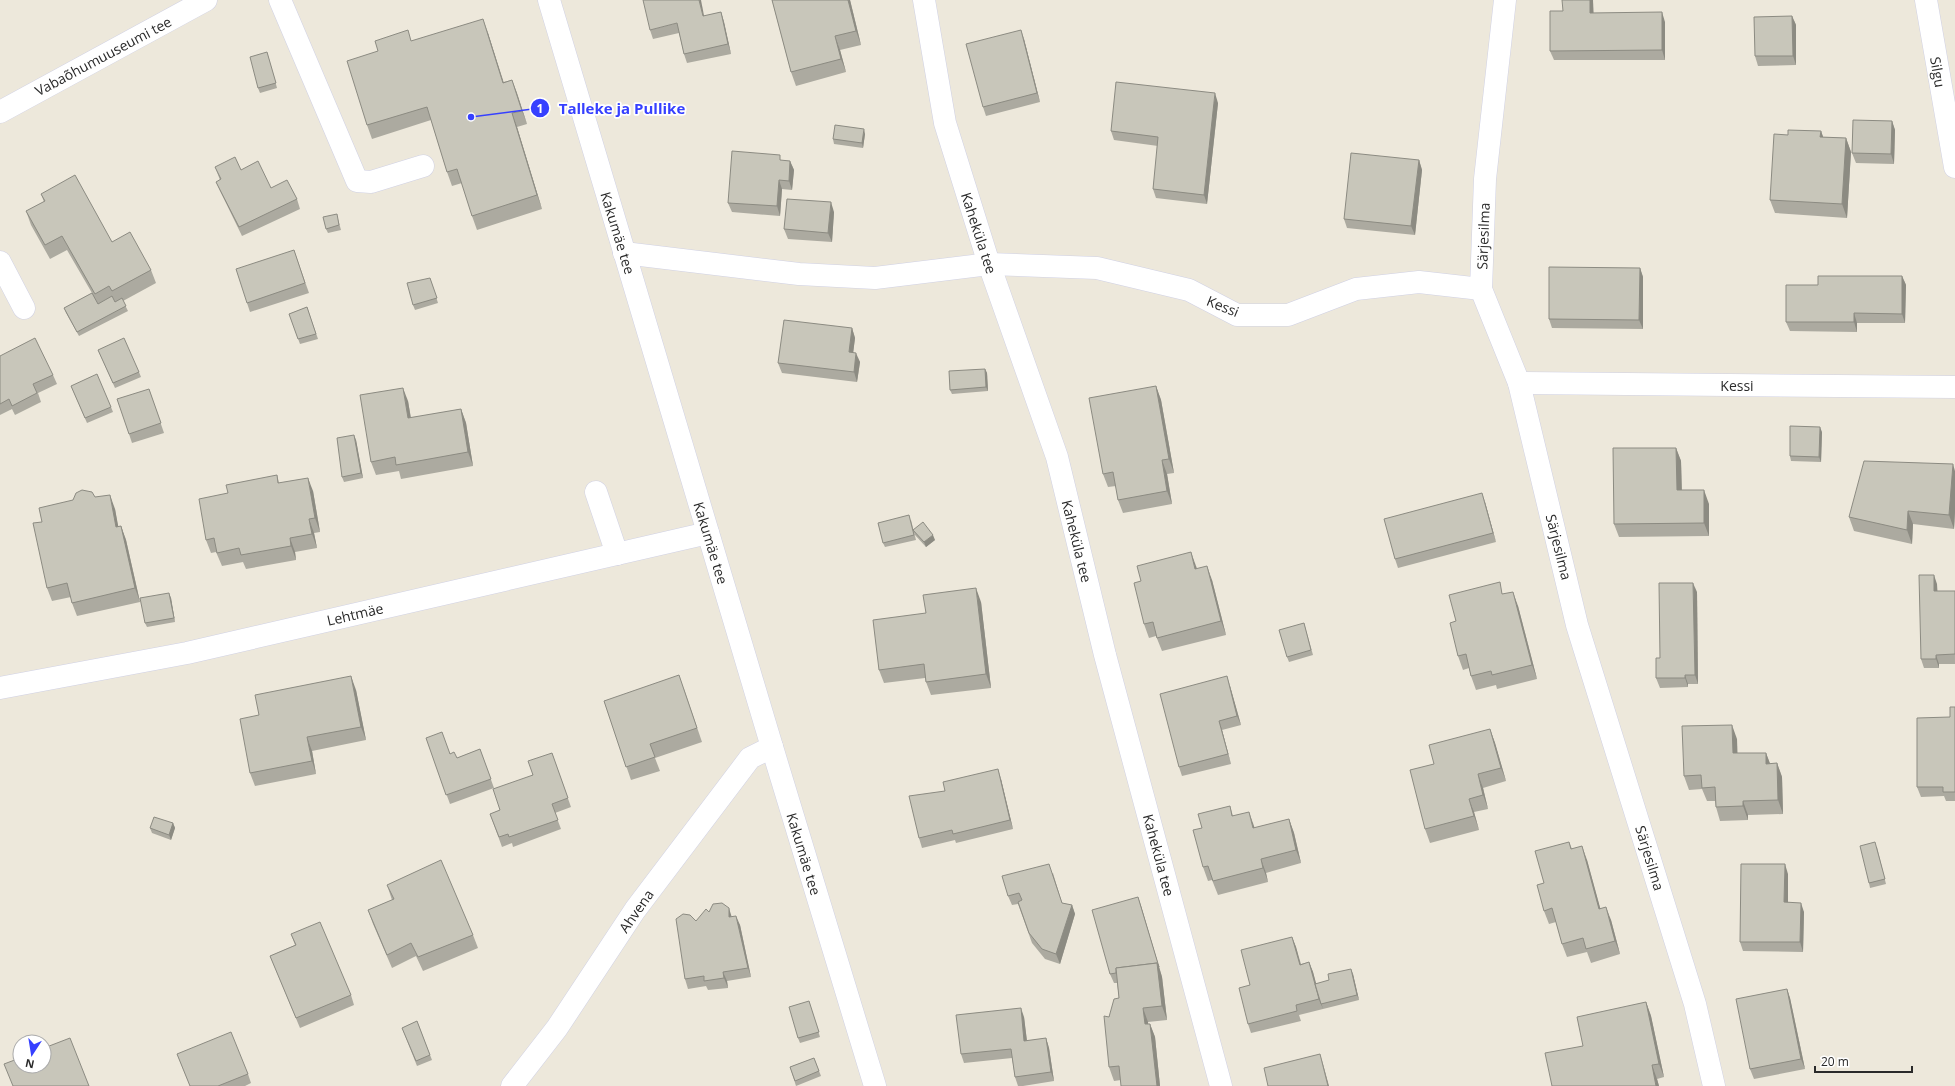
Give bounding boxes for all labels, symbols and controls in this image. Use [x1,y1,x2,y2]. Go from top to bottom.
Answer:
street label: Vabaõhumuuseumi tee [31,12,175,100]
street label: Silgu [1926,55,1950,89]
callout: Talleke ja Pullike [530,95,693,122]
text: Talleke ja Pullike [559,98,685,118]
text: 1 [537,100,543,117]
street label: Kakumäe tee [596,189,640,277]
street label: Kaheküla tee [957,190,1001,276]
street label: Särjesilma [1472,202,1494,270]
street label: Kessi [1204,291,1242,321]
street label: Kessi [1720,376,1754,395]
street label: Kaheküla tee [1058,498,1096,584]
street label: Kakumäe tee [689,499,733,587]
street label: Särjesilma [1542,512,1576,582]
street label: Lehtmäe [325,598,385,630]
street label: Kakumäe tee [782,810,826,898]
street label: Kaheküla tee [1139,812,1179,898]
street label: Särjesilma [1631,823,1669,893]
street label: Ahvena [614,886,658,936]
north arrow [12,1034,52,1074]
scale bar [1815,1048,1912,1074]
text: 20 m [1821,1053,1849,1070]
text: N [24,1056,36,1073]

